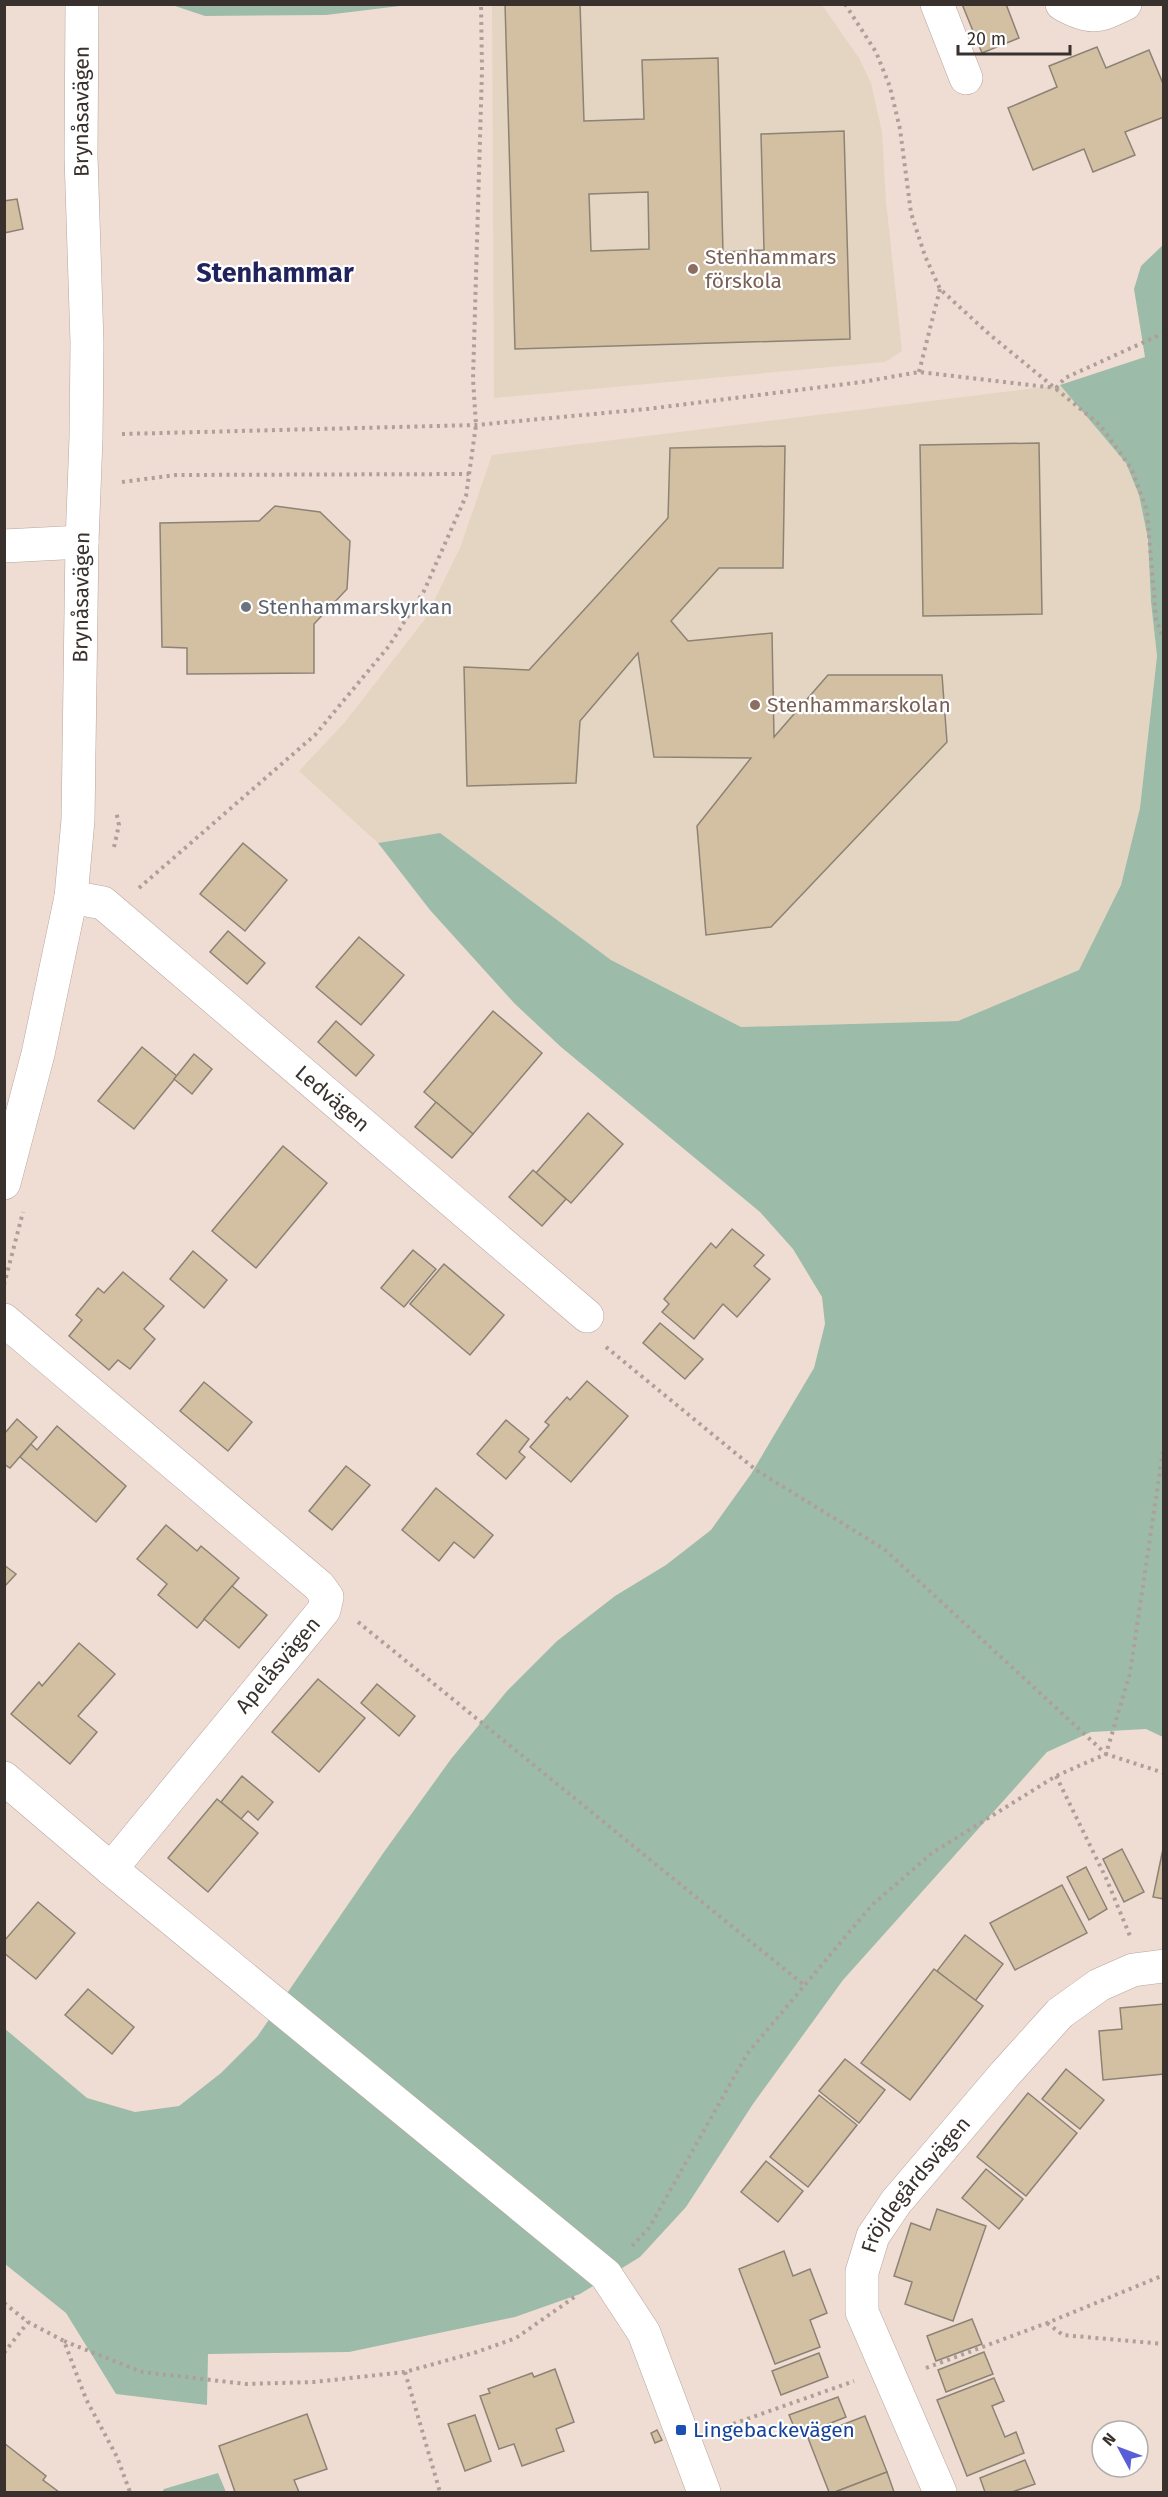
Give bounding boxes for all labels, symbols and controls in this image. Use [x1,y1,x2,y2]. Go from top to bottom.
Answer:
scale bar [958,18,1070,56]
text: 20 m [967,28,1006,50]
street label: Brynåsavägen [68,46,95,177]
place label: Stenhammars förskola [705,244,836,294]
district label: Stenhammar [196,257,354,289]
marker: Stenhammars förskola [686,262,700,276]
street label: Brynåsavägen [67,531,95,663]
place label: Stenhammarskyrkan [258,594,453,620]
marker: Stenhammarskyrkan [239,600,253,614]
place label: Stenhammarskolan [767,692,951,718]
marker: Stenhammarskolan [748,698,762,712]
street label: Ledvägen [290,1060,375,1138]
street label: Apelåsvägen [230,1611,326,1719]
street label: Fröjdegårdsvägen [856,2111,976,2256]
place label: Lingebackevägen [693,2417,855,2443]
north arrow [1090,2419,1150,2479]
marker: Lingebackevägen [674,2423,688,2437]
text: N [1098,2429,1120,2450]

